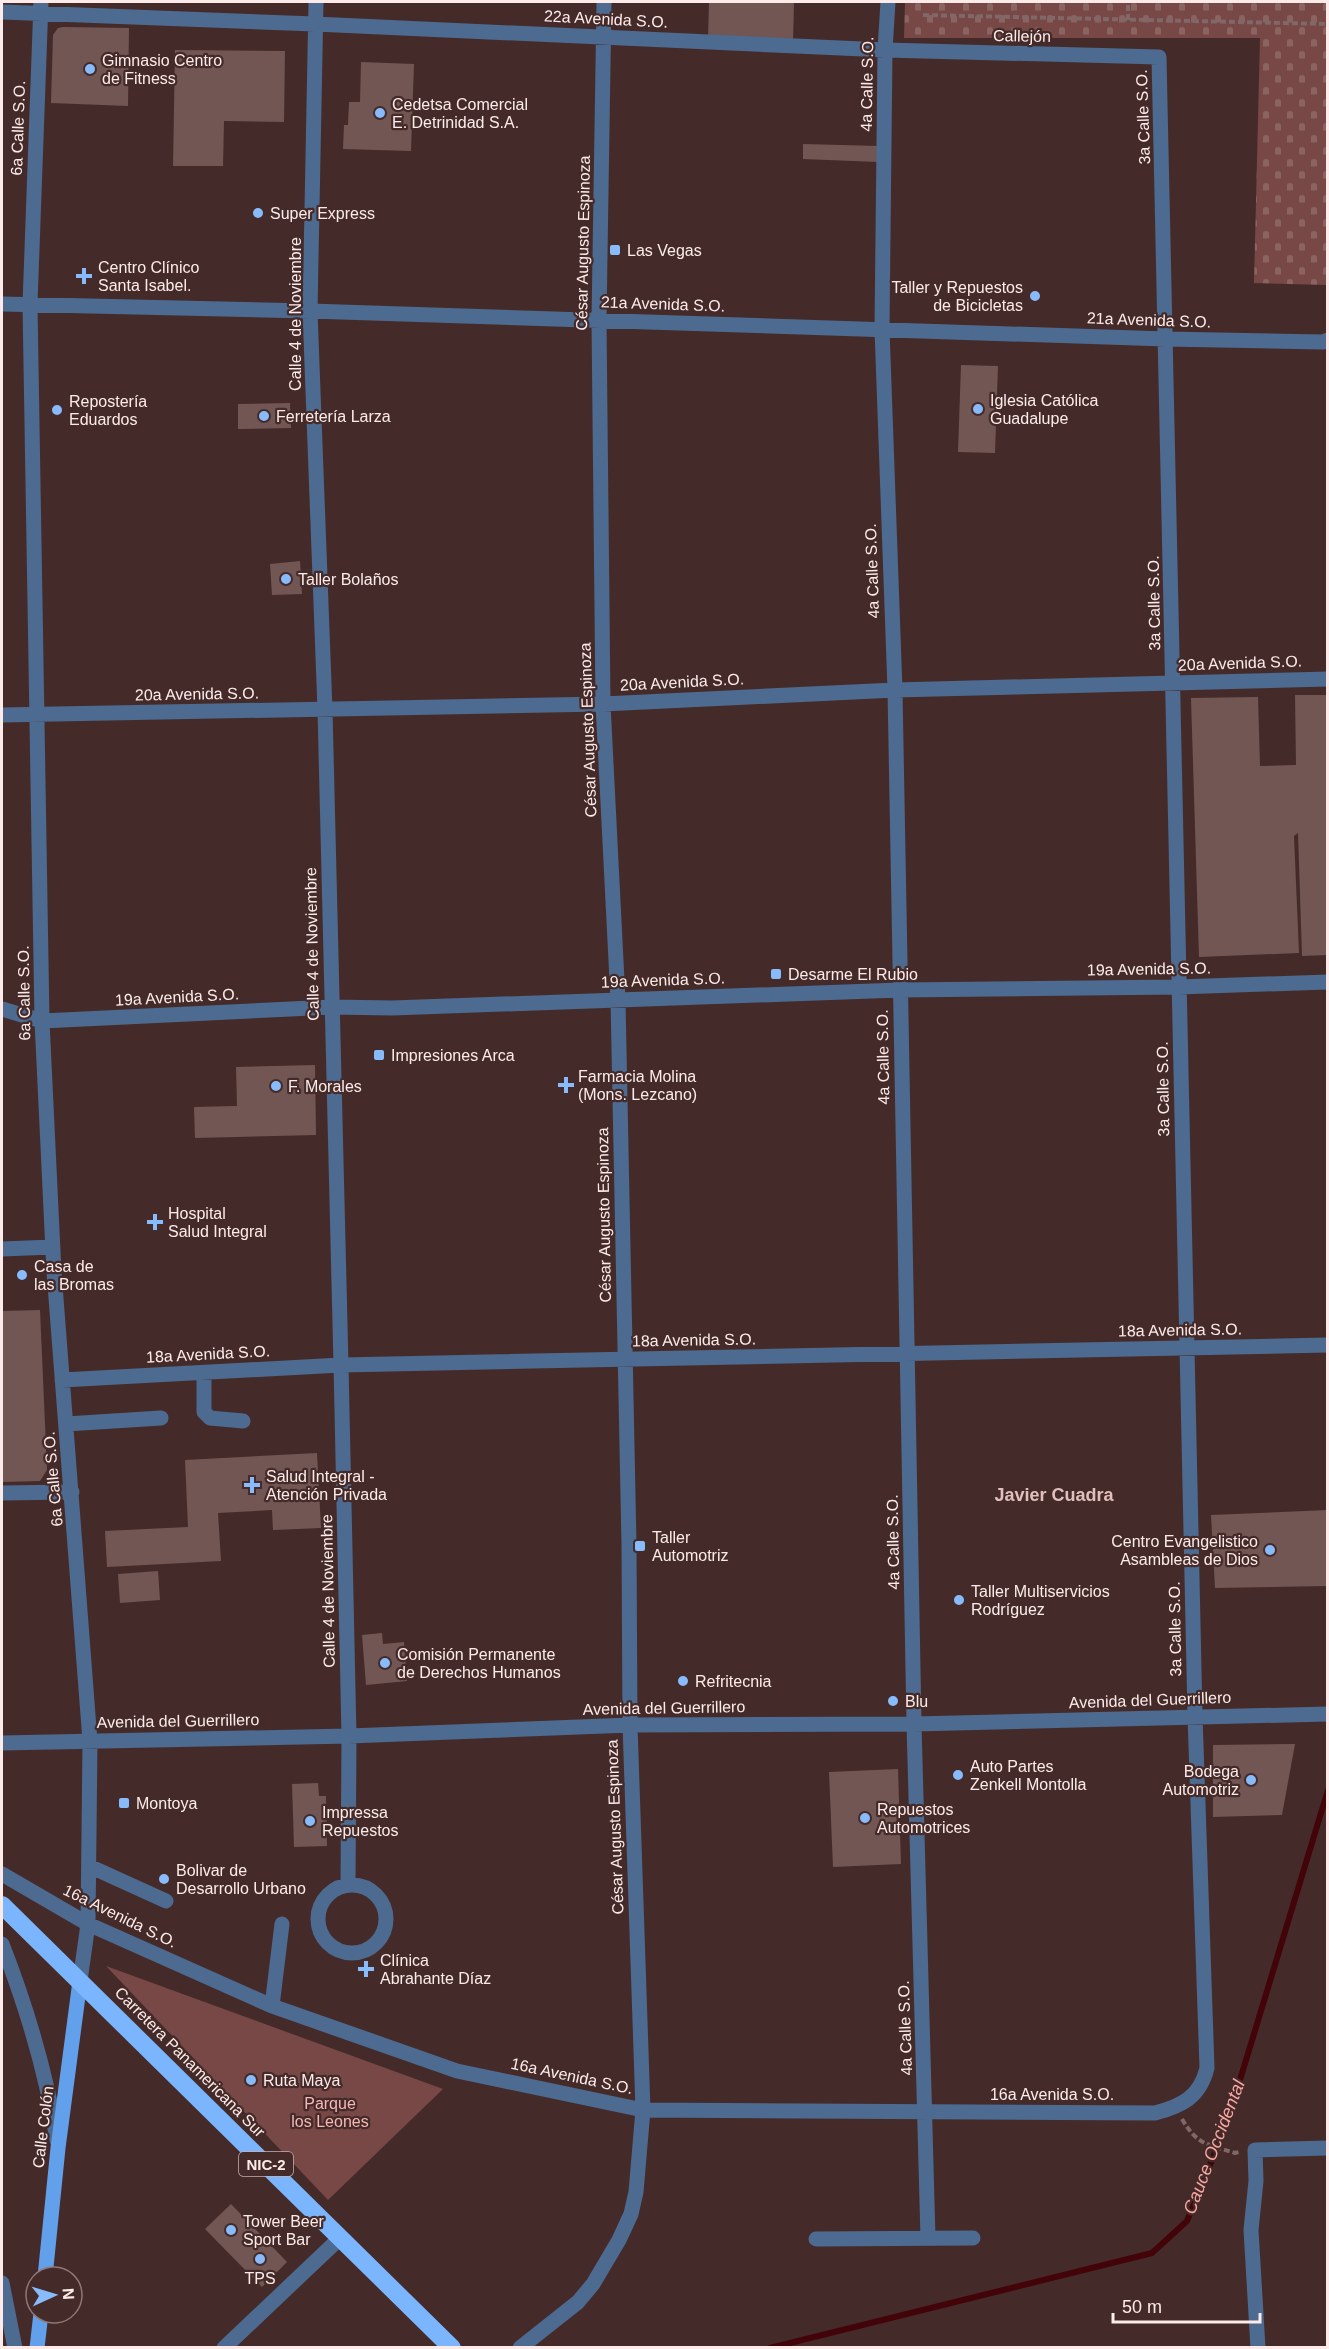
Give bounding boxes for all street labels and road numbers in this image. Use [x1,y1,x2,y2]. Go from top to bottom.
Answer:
street label: 22a Avenida S.O. [544,7,668,31]
street label: Callejón [993,27,1051,45]
street label: 4a Calle S.O. [858,36,876,132]
street label: 3a Calle S.O. [1133,69,1153,165]
street label: 6a Calle S.O. [8,80,28,176]
street label: César Augusto Espinoza [573,155,593,331]
street label: Calle 4 de Noviembre [287,237,304,391]
street label: 21a Avenida S.O. [601,293,725,315]
street label: 21a Avenida S.O. [1087,309,1211,331]
street label: 4a Calle S.O. [862,523,882,619]
street label: 3a Calle S.O. [1145,555,1163,651]
street label: César Augusto Espinoza [576,642,600,818]
street label: 20a Avenida S.O. [1178,652,1302,674]
street label: 20a Avenida S.O. [620,670,744,694]
street label: 20a Avenida S.O. [135,684,259,704]
street label: Calle 4 de Noviembre [302,867,322,1021]
street label: 6a Calle S.O. [15,945,33,1041]
street label: 19a Avenida S.O. [1087,959,1211,979]
street label: 19a Avenida S.O. [601,969,725,991]
street label: 19a Avenida S.O. [115,985,239,1009]
street label: 4a Calle S.O. [874,1009,892,1105]
street label: 3a Calle S.O. [1154,1041,1172,1137]
street label: César Augusto Espinoza [594,1127,614,1303]
street label: 18a Avenida S.O. [1118,1320,1242,1340]
street label: 18a Avenida S.O. [632,1330,756,1350]
street label: 18a Avenida S.O. [146,1342,270,1366]
street label: 6a Calle S.O. [40,1431,66,1527]
street label: 4a Calle S.O. [884,1494,902,1590]
street label: Calle 4 de Noviembre [318,1514,338,1668]
street label: 3a Calle S.O. [1166,1581,1184,1677]
street label: Avenida del Guerrillero [1069,1689,1232,1711]
street label: Avenida del Guerrillero [583,1698,745,1718]
street label: Avenida del Guerrillero [97,1711,259,1731]
street label: César Augusto Espinoza [603,1739,627,1915]
street label: 16a Avenida S.O. [60,1881,180,1951]
street label: 4a Calle S.O. [895,1980,915,2076]
street label: Carretera Panamericana Sur [112,1984,269,2141]
street label: 16a Avenida S.O. [509,2055,635,2097]
street label: Calle Colón [30,2085,56,2169]
street label: 16a Avenida S.O. [990,2086,1114,2103]
road number: NIC-2 [239,2152,293,2176]

